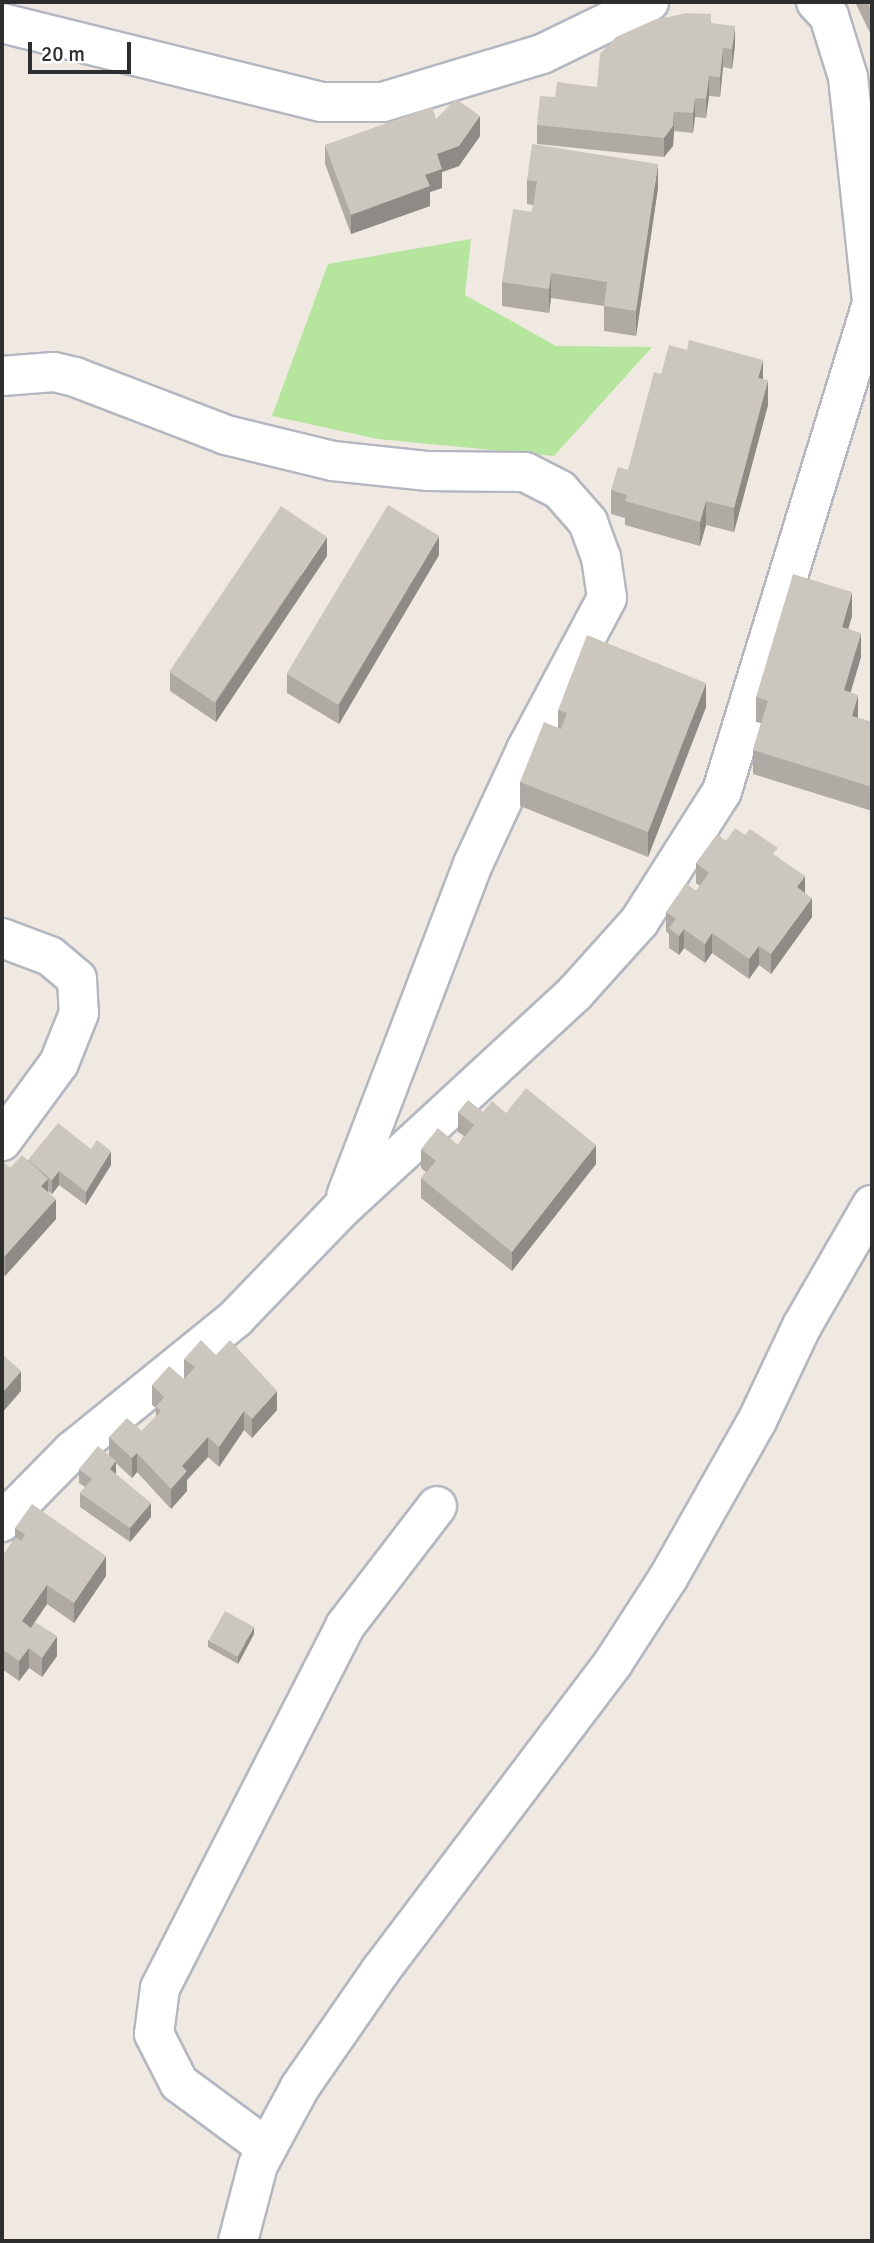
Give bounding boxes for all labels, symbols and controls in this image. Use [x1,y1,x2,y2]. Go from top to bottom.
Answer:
scale bar [32,28,135,72]
text: 20 m [41,41,85,67]

